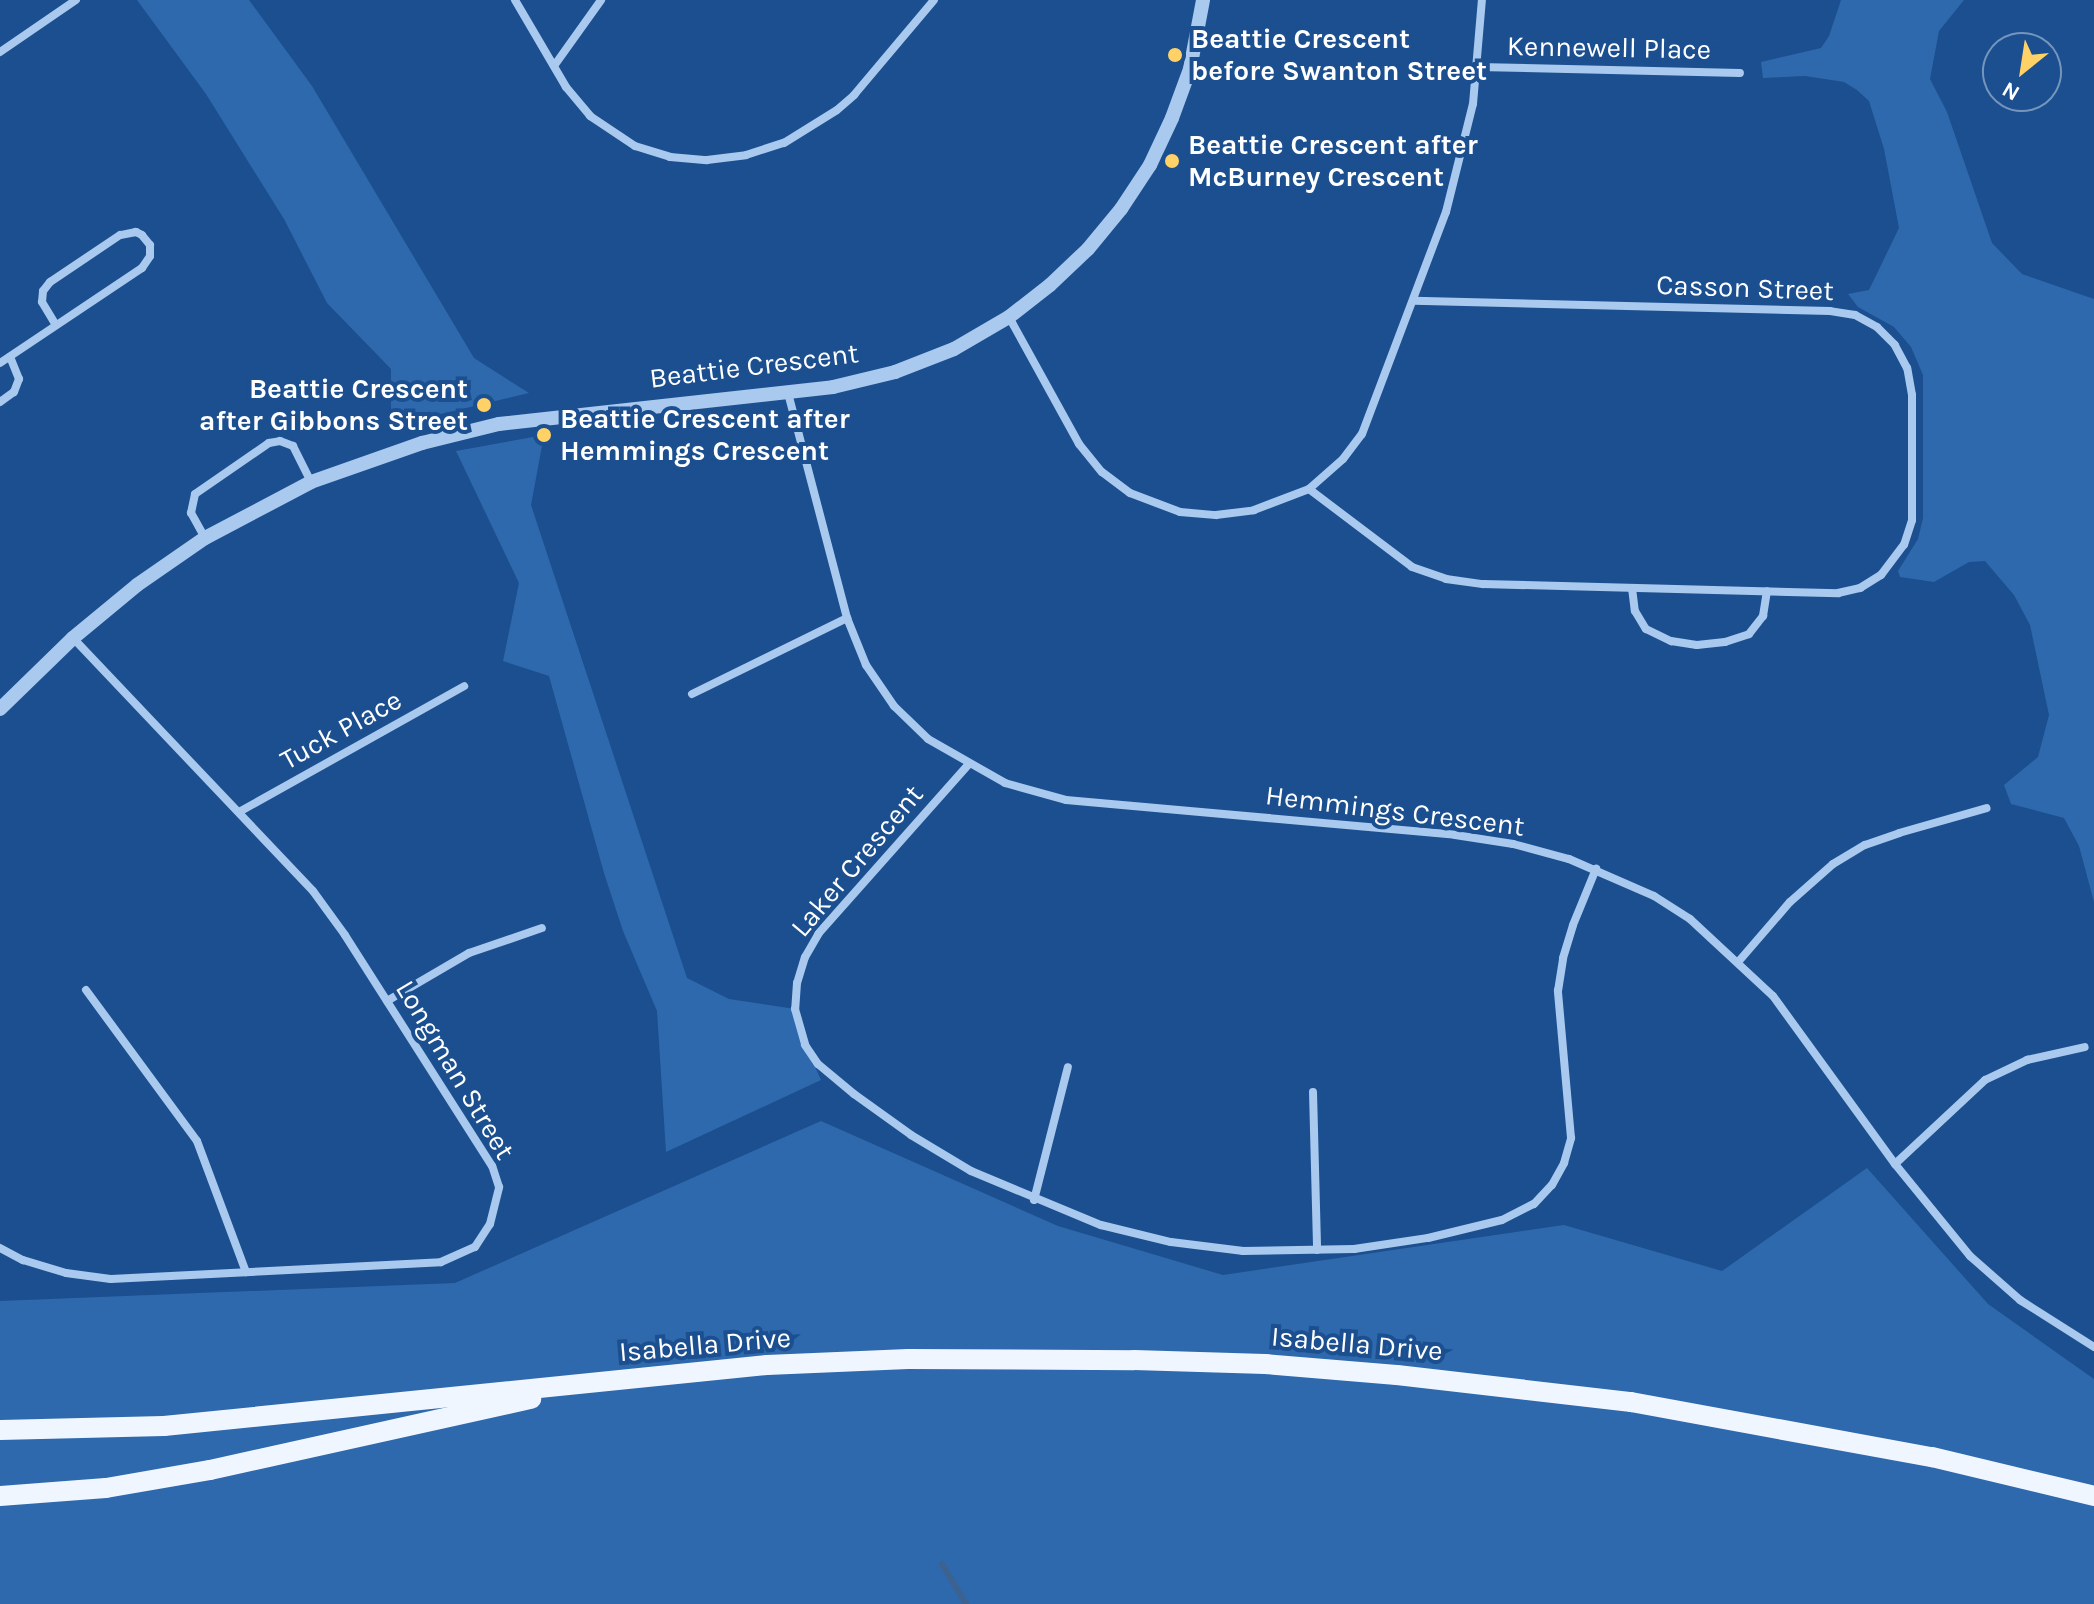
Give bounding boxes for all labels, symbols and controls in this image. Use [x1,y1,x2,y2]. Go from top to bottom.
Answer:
place label: Beattie Crescent before Swanton Street [1191,22,1487,88]
street label: Kennewell Place [1507,29,1711,67]
north arrow [1982,32,2062,112]
marker: Beattie Crescent before Swanton Street [1166,46,1184,64]
text: N [1998,76,2024,106]
place label: Beattie Crescent after McBurney Crescent [1188,128,1478,194]
marker: Beattie Crescent after McBurney Crescent [1163,152,1181,170]
street label: Casson Street [1656,268,1834,308]
street label: Beattie Crescent [648,337,860,395]
place label: Beattie Crescent after Gibbons Street [199,372,468,438]
marker: Beattie Crescent after Gibbons Street [475,396,493,414]
place label: Beattie Crescent after Hemmings Crescent [560,402,850,468]
marker: Beattie Crescent after Hemmings Crescent [535,426,553,444]
street label: Tuck Place [274,683,408,777]
street label: Laker Crescent [784,778,930,944]
street label: Hemmings Crescent [1264,778,1526,844]
street label: Longman Street [388,974,522,1166]
street label: Isabella Drive [1270,1320,1444,1368]
street label: Isabella Drive [618,1321,792,1369]

